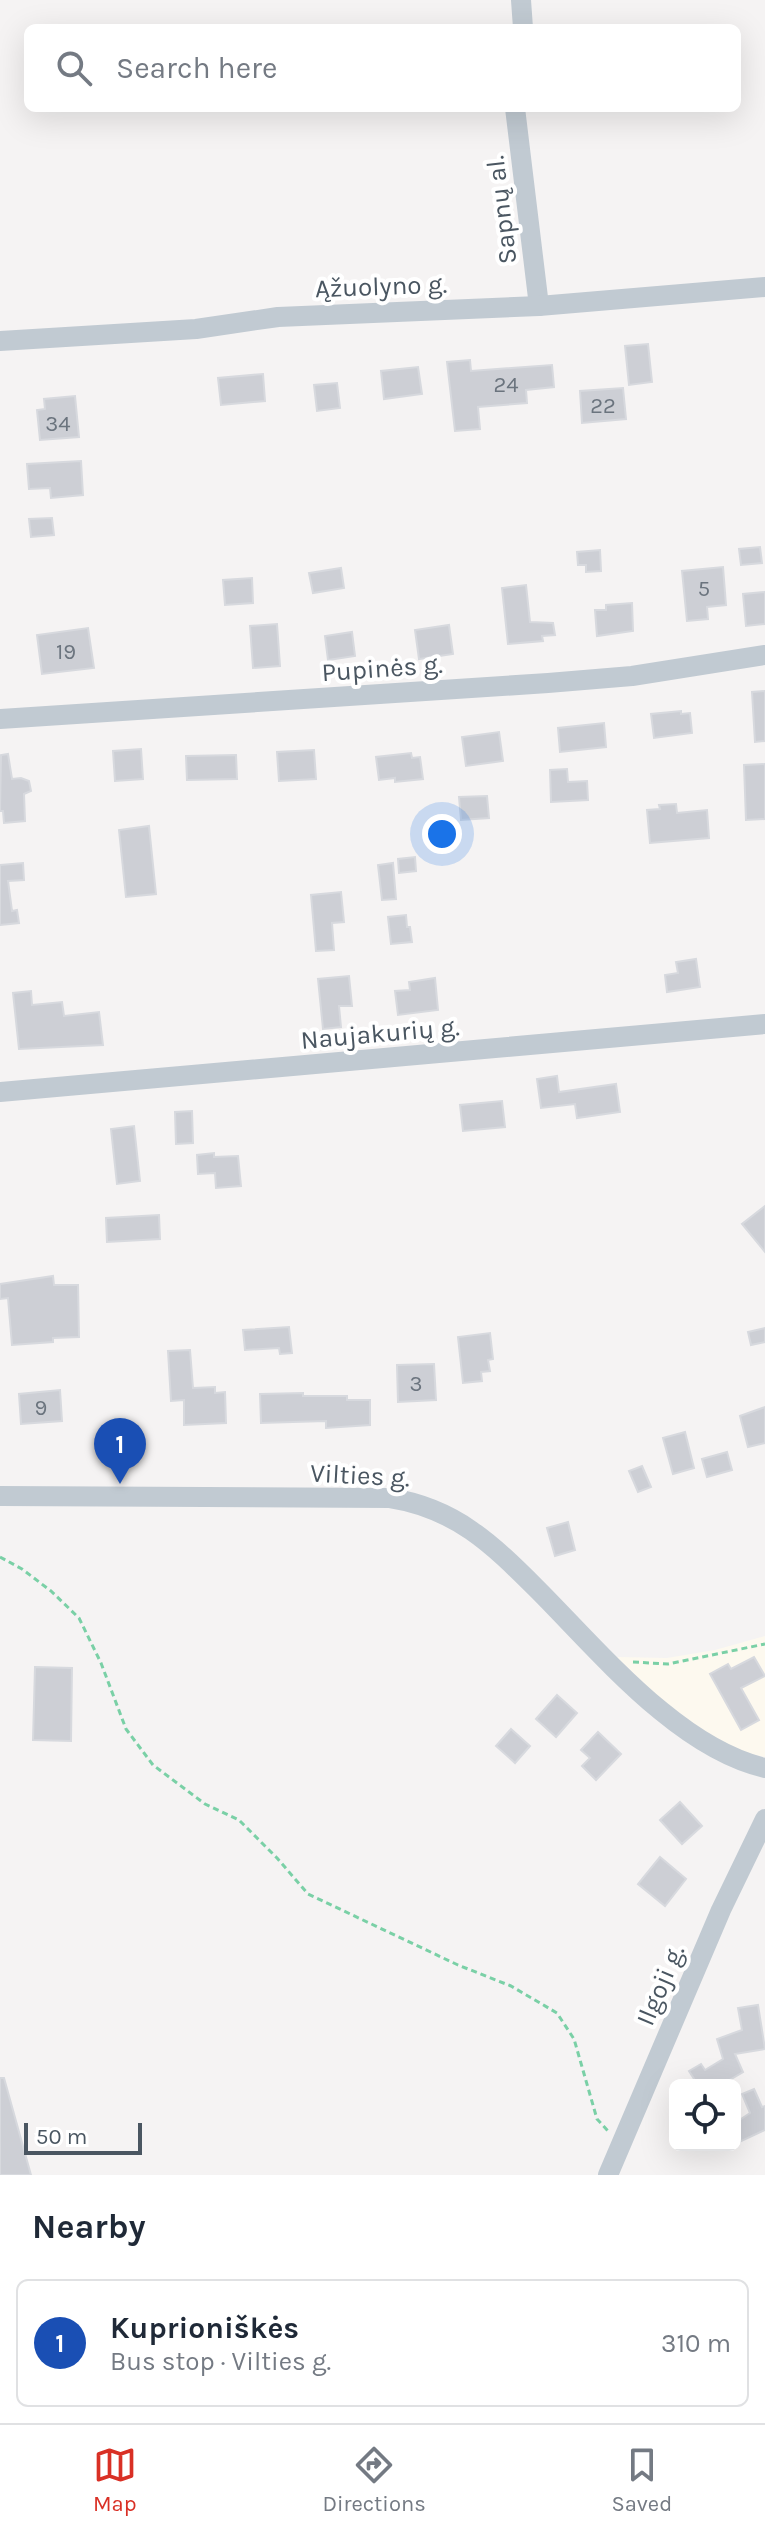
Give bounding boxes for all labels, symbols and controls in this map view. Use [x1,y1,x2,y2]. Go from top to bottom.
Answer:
search box [24,24,741,112]
icon: search [52,46,96,90]
text: Search here [116,50,277,86]
street label: Sapnų al. [479,154,524,266]
street label: Ąžuolyno g. [315,269,448,304]
house number: 24 [493,372,519,398]
house number: 22 [590,393,616,419]
house number: 34 [45,411,71,437]
house number: 5 [698,576,710,602]
house number: 19 [56,639,76,665]
street label: Pupinės g. [320,649,444,688]
your location [422,814,462,854]
street label: Naujakurių g. [299,1011,461,1056]
house number: 3 [410,1371,423,1397]
house number: 9 [35,1395,47,1421]
pin: 1 [94,1418,146,1484]
street label: Vilties g. [309,1457,411,1494]
street label: Ilgoji g. [630,1940,691,2030]
map controls [669,2079,741,2151]
button: locate [669,2079,741,2151]
scale bar [24,2119,142,2155]
text: 50 m [36,2124,87,2150]
text: Nearby [32,2207,146,2247]
text: Kuprioniškės [110,2310,299,2346]
text: 1 [55,2328,65,2359]
text: 310 m [661,2328,731,2359]
text: Bus stop · Vilties g. [110,2346,331,2377]
tab: Map [93,2443,137,2517]
tab: Directions [322,2443,426,2517]
tab: Saved [611,2443,672,2517]

